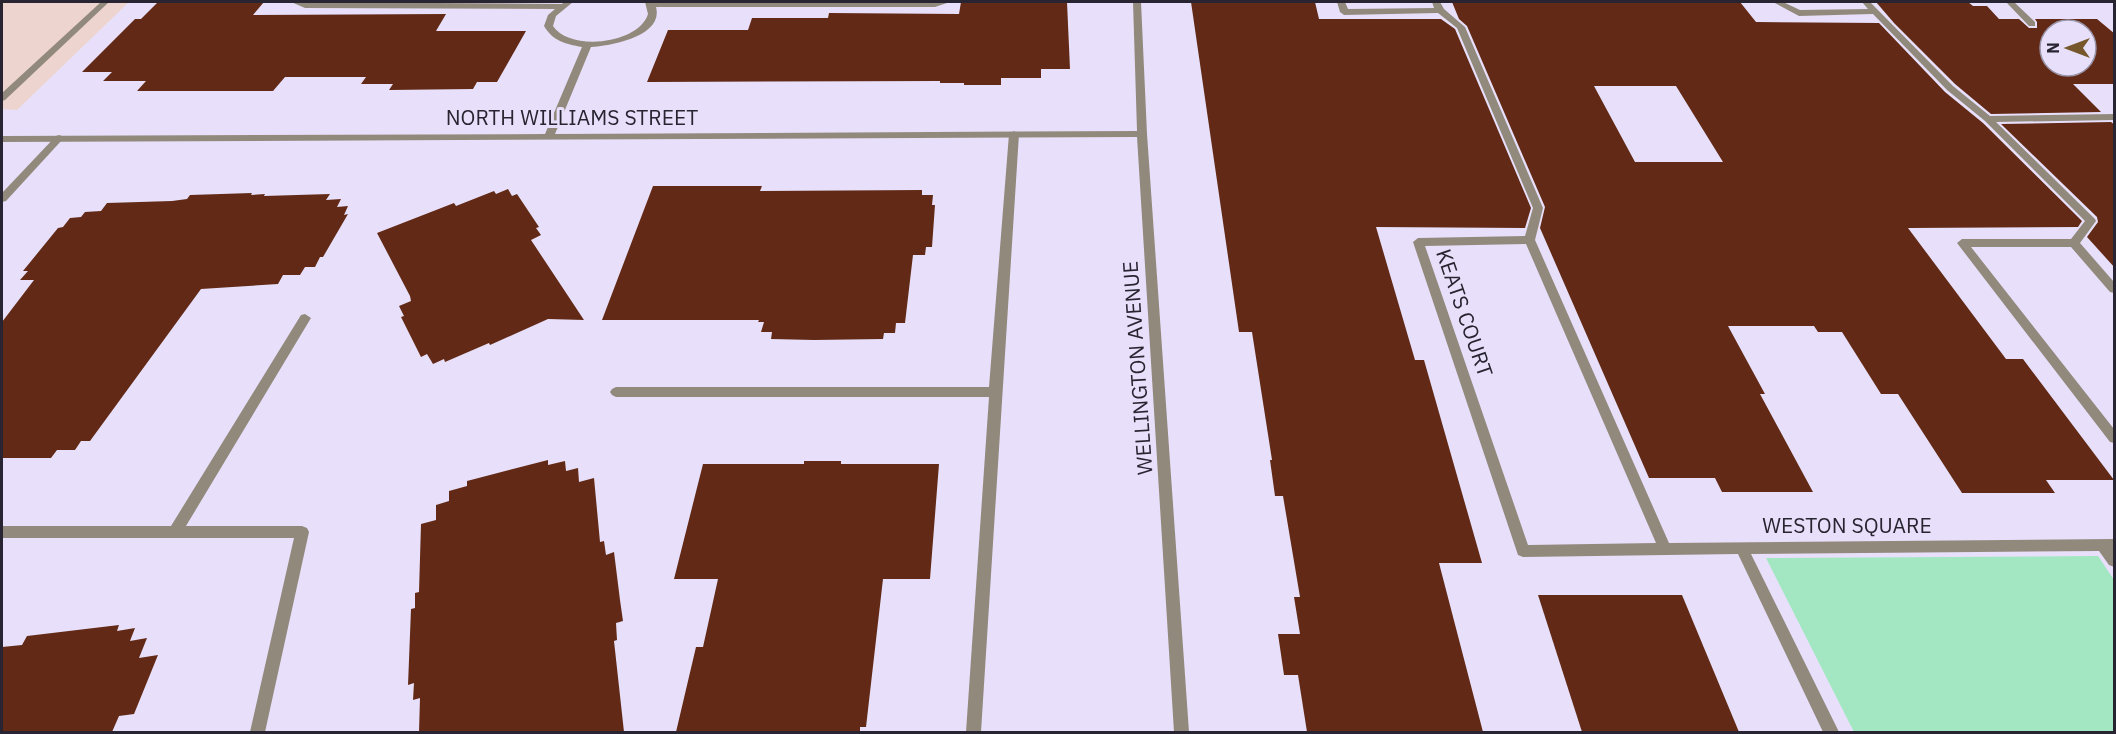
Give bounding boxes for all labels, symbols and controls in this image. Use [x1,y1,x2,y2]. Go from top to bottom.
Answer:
north arrow [2038,18,2098,78]
text: N [2043,42,2063,54]
street label: NORTH WILLIAMS STREET [446,103,698,131]
street label: KEATS COURT [1430,245,1500,380]
street label: WELLINGTON AVENUE [1116,260,1158,476]
street label: WESTON SQUARE [1762,511,1932,539]

